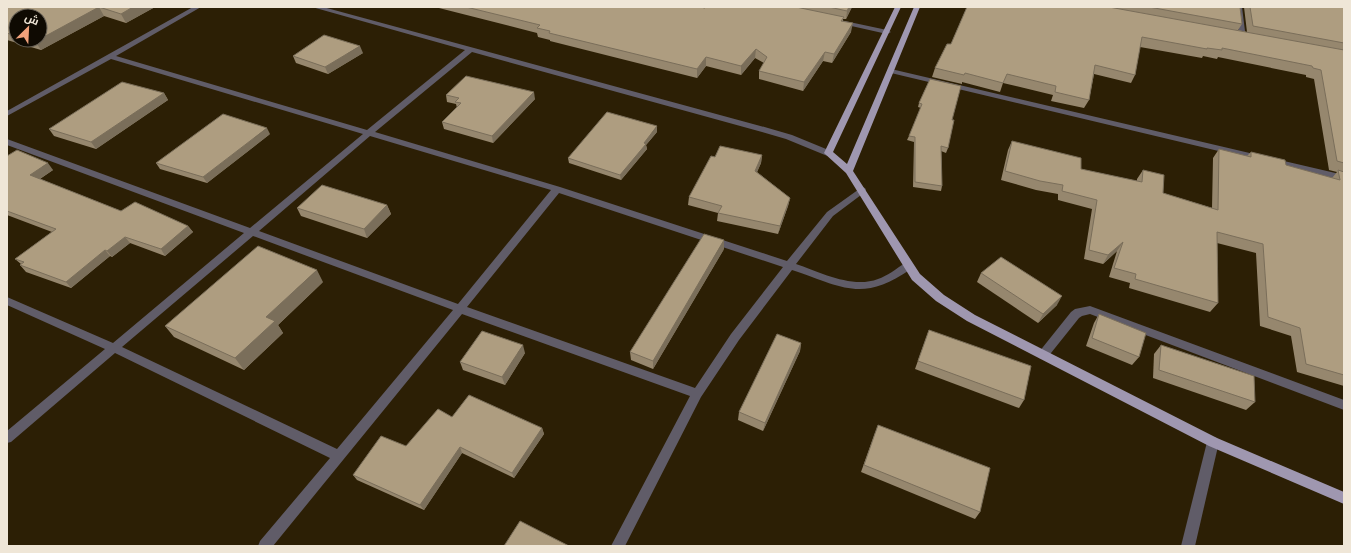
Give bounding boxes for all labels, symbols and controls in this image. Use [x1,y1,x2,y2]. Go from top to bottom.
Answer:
north arrow [8,8,48,48]
text: ش [22,9,42,29]

